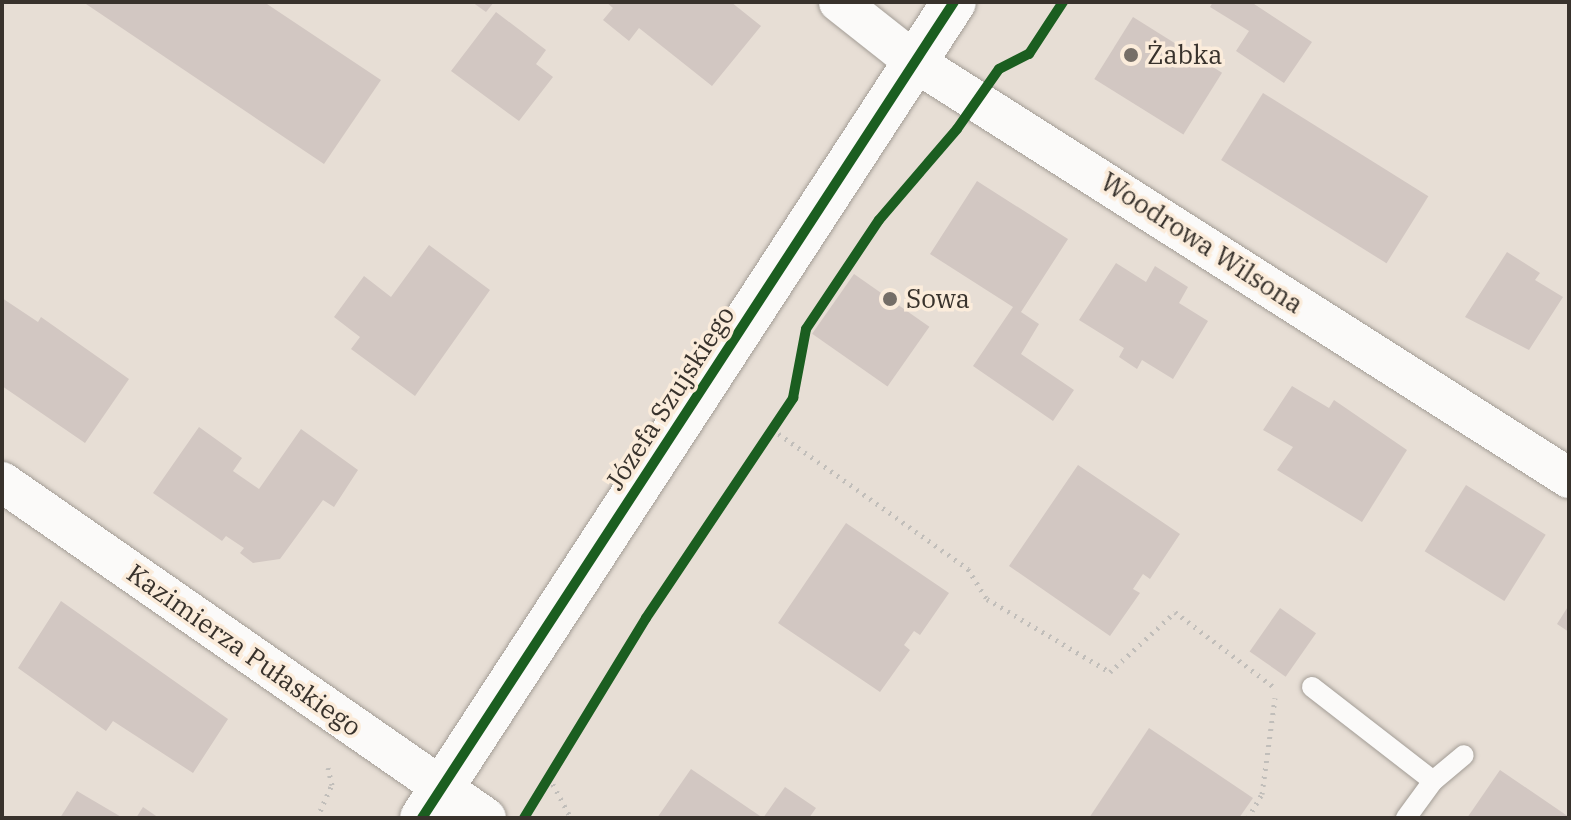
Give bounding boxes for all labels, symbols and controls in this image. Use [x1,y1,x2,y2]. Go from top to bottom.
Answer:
place label: Żabka [1147,39,1222,71]
marker: Żabka [1122,46,1140,64]
street label: Woodrowa Wilsona [1095,166,1309,320]
place label: Sowa [906,283,970,315]
marker: Sowa [881,290,899,308]
street label: Józefa Szujskiego [599,300,741,496]
street label: Kazimierza Pułaskiego [121,557,367,743]

